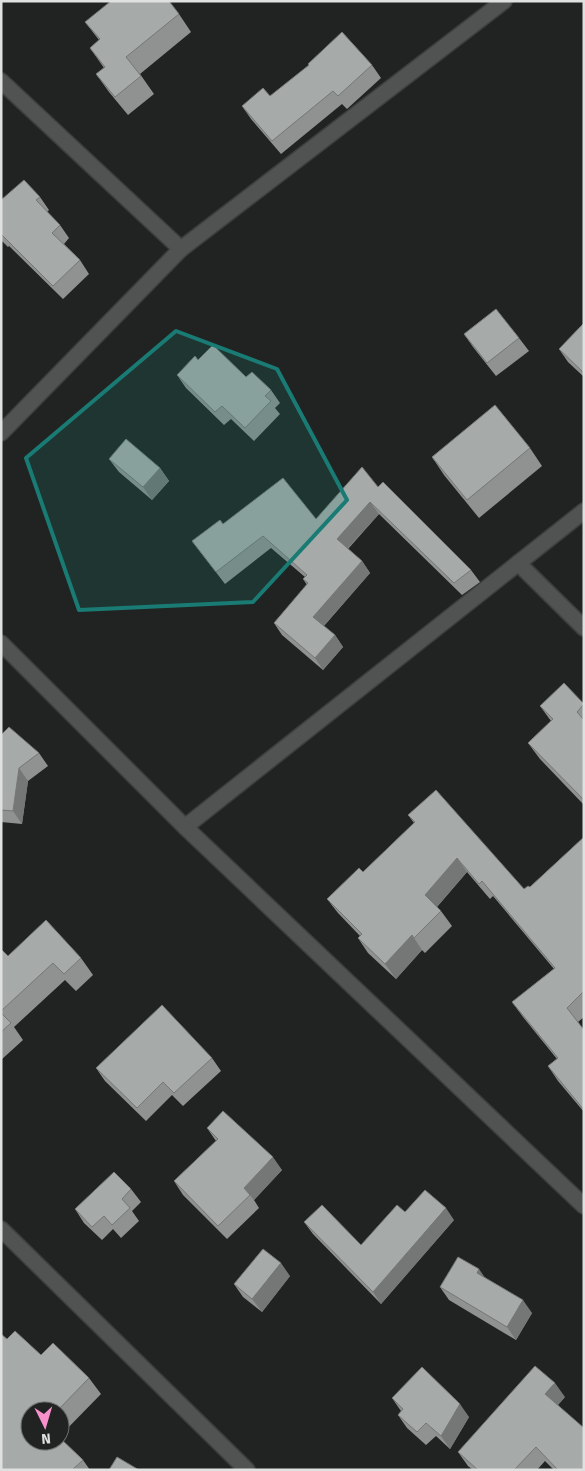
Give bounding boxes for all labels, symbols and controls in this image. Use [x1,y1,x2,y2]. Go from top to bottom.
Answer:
north arrow [20,1401,70,1451]
text: N [41,1430,51,1447]

